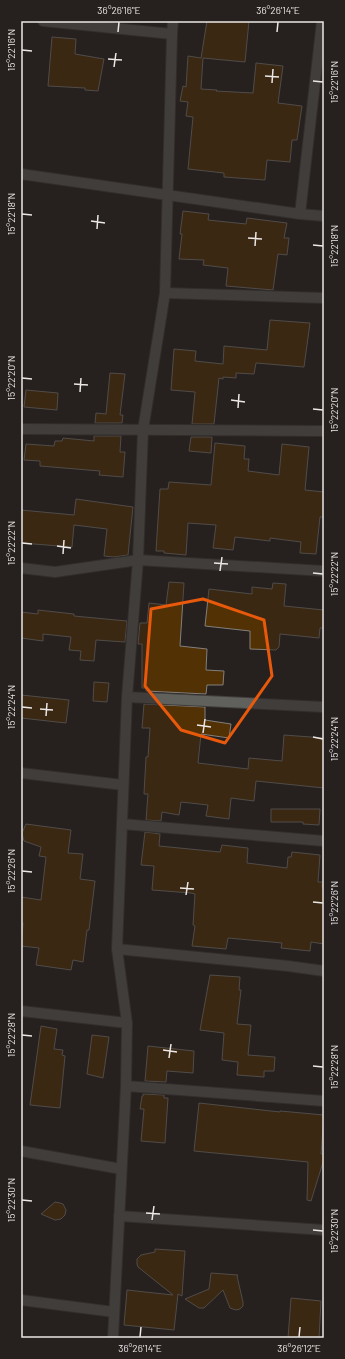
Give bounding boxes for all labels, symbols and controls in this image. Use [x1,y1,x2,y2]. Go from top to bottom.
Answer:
text: 36°26'16"E [97,4,141,16]
text: 36°26'14"E [256,4,300,16]
text: 15°22'16"N [5,29,17,71]
text: 15°22'16"N [328,61,340,103]
text: 15°22'18"N [5,193,17,235]
text: 15°22'18"N [328,225,340,267]
text: 15°22'20"N [5,356,17,400]
text: 15°22'20"N [328,388,340,432]
text: 15°22'22"N [5,521,17,565]
text: 15°22'22"N [328,552,340,596]
text: 15°22'24"N [5,685,17,729]
text: 15°22'24"N [328,717,340,761]
text: 15°22'26"N [5,849,17,893]
text: 15°22'26"N [328,881,340,925]
text: 15°22'28"N [5,1013,17,1057]
text: 15°22'28"N [328,1045,340,1089]
text: 15°22'30"N [5,1178,17,1222]
text: 15°22'30"N [328,1209,340,1253]
text: 36°26'14"E [118,1342,162,1354]
text: 36°26'12"E [277,1342,321,1354]

